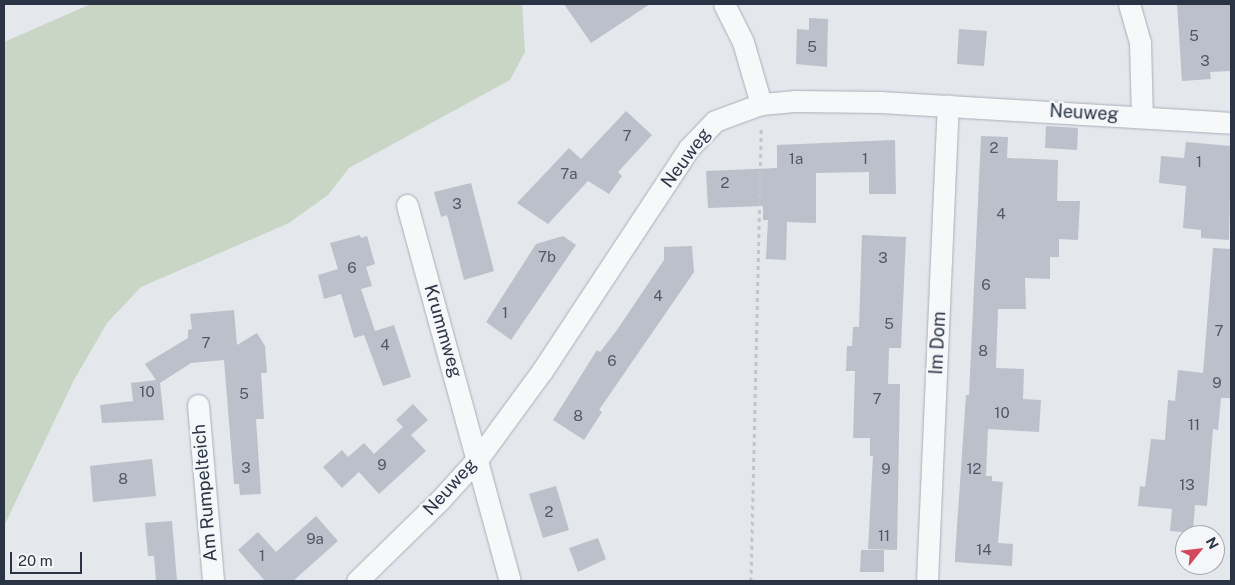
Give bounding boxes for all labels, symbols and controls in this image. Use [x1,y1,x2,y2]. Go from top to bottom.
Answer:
house number: 5 [1189,27,1199,45]
house number: 5 [807,38,817,56]
house number: 3 [1200,52,1210,70]
street label: Neuweg [1049,100,1119,126]
street label: Neuweg [657,124,715,192]
house number: 7 [622,127,632,145]
house number: 2 [990,139,998,157]
house number: 1a [789,150,803,168]
house number: 1 [862,150,868,168]
house number: 1 [1196,153,1202,171]
house number: 7a [560,165,578,183]
house number: 2 [721,174,729,192]
house number: 3 [452,195,462,213]
house number: 4 [996,205,1006,223]
house number: 7b [538,248,556,266]
house number: 3 [878,249,888,267]
house number: 6 [347,259,357,277]
house number: 6 [981,276,991,294]
street label: Krummweg [419,282,467,380]
house number: 4 [653,287,663,305]
house number: 1 [502,304,508,322]
street label: Im Dom [926,311,950,375]
house number: 5 [884,315,894,333]
house number: 7 [1214,322,1224,340]
house number: 7 [201,334,211,352]
house number: 4 [380,336,390,354]
house number: 8 [978,342,988,360]
house number: 6 [607,352,617,370]
house number: 9 [1212,374,1222,392]
house number: 10 [139,383,155,401]
house number: 5 [239,385,249,403]
house number: 7 [872,390,882,408]
house number: 10 [994,404,1010,422]
house number: 8 [573,407,583,425]
house number: 11 [1188,416,1200,434]
street label: Am Rumpelteich [188,423,222,563]
street label: Neuweg [419,454,481,520]
house number: 9 [377,456,387,474]
house number: 3 [241,459,251,477]
house number: 9 [881,460,891,478]
house number: 12 [966,460,982,478]
house number: 8 [118,470,128,488]
house number: 13 [1179,476,1195,494]
house number: 2 [545,503,553,521]
north arrow [1175,525,1225,575]
house number: 11 [878,527,890,545]
house number: 9a [306,530,324,548]
text: N [1203,535,1222,552]
house number: 14 [976,541,992,559]
scale bar [12,542,85,574]
house number: 1 [259,547,265,565]
text: 20 m [18,552,53,569]

